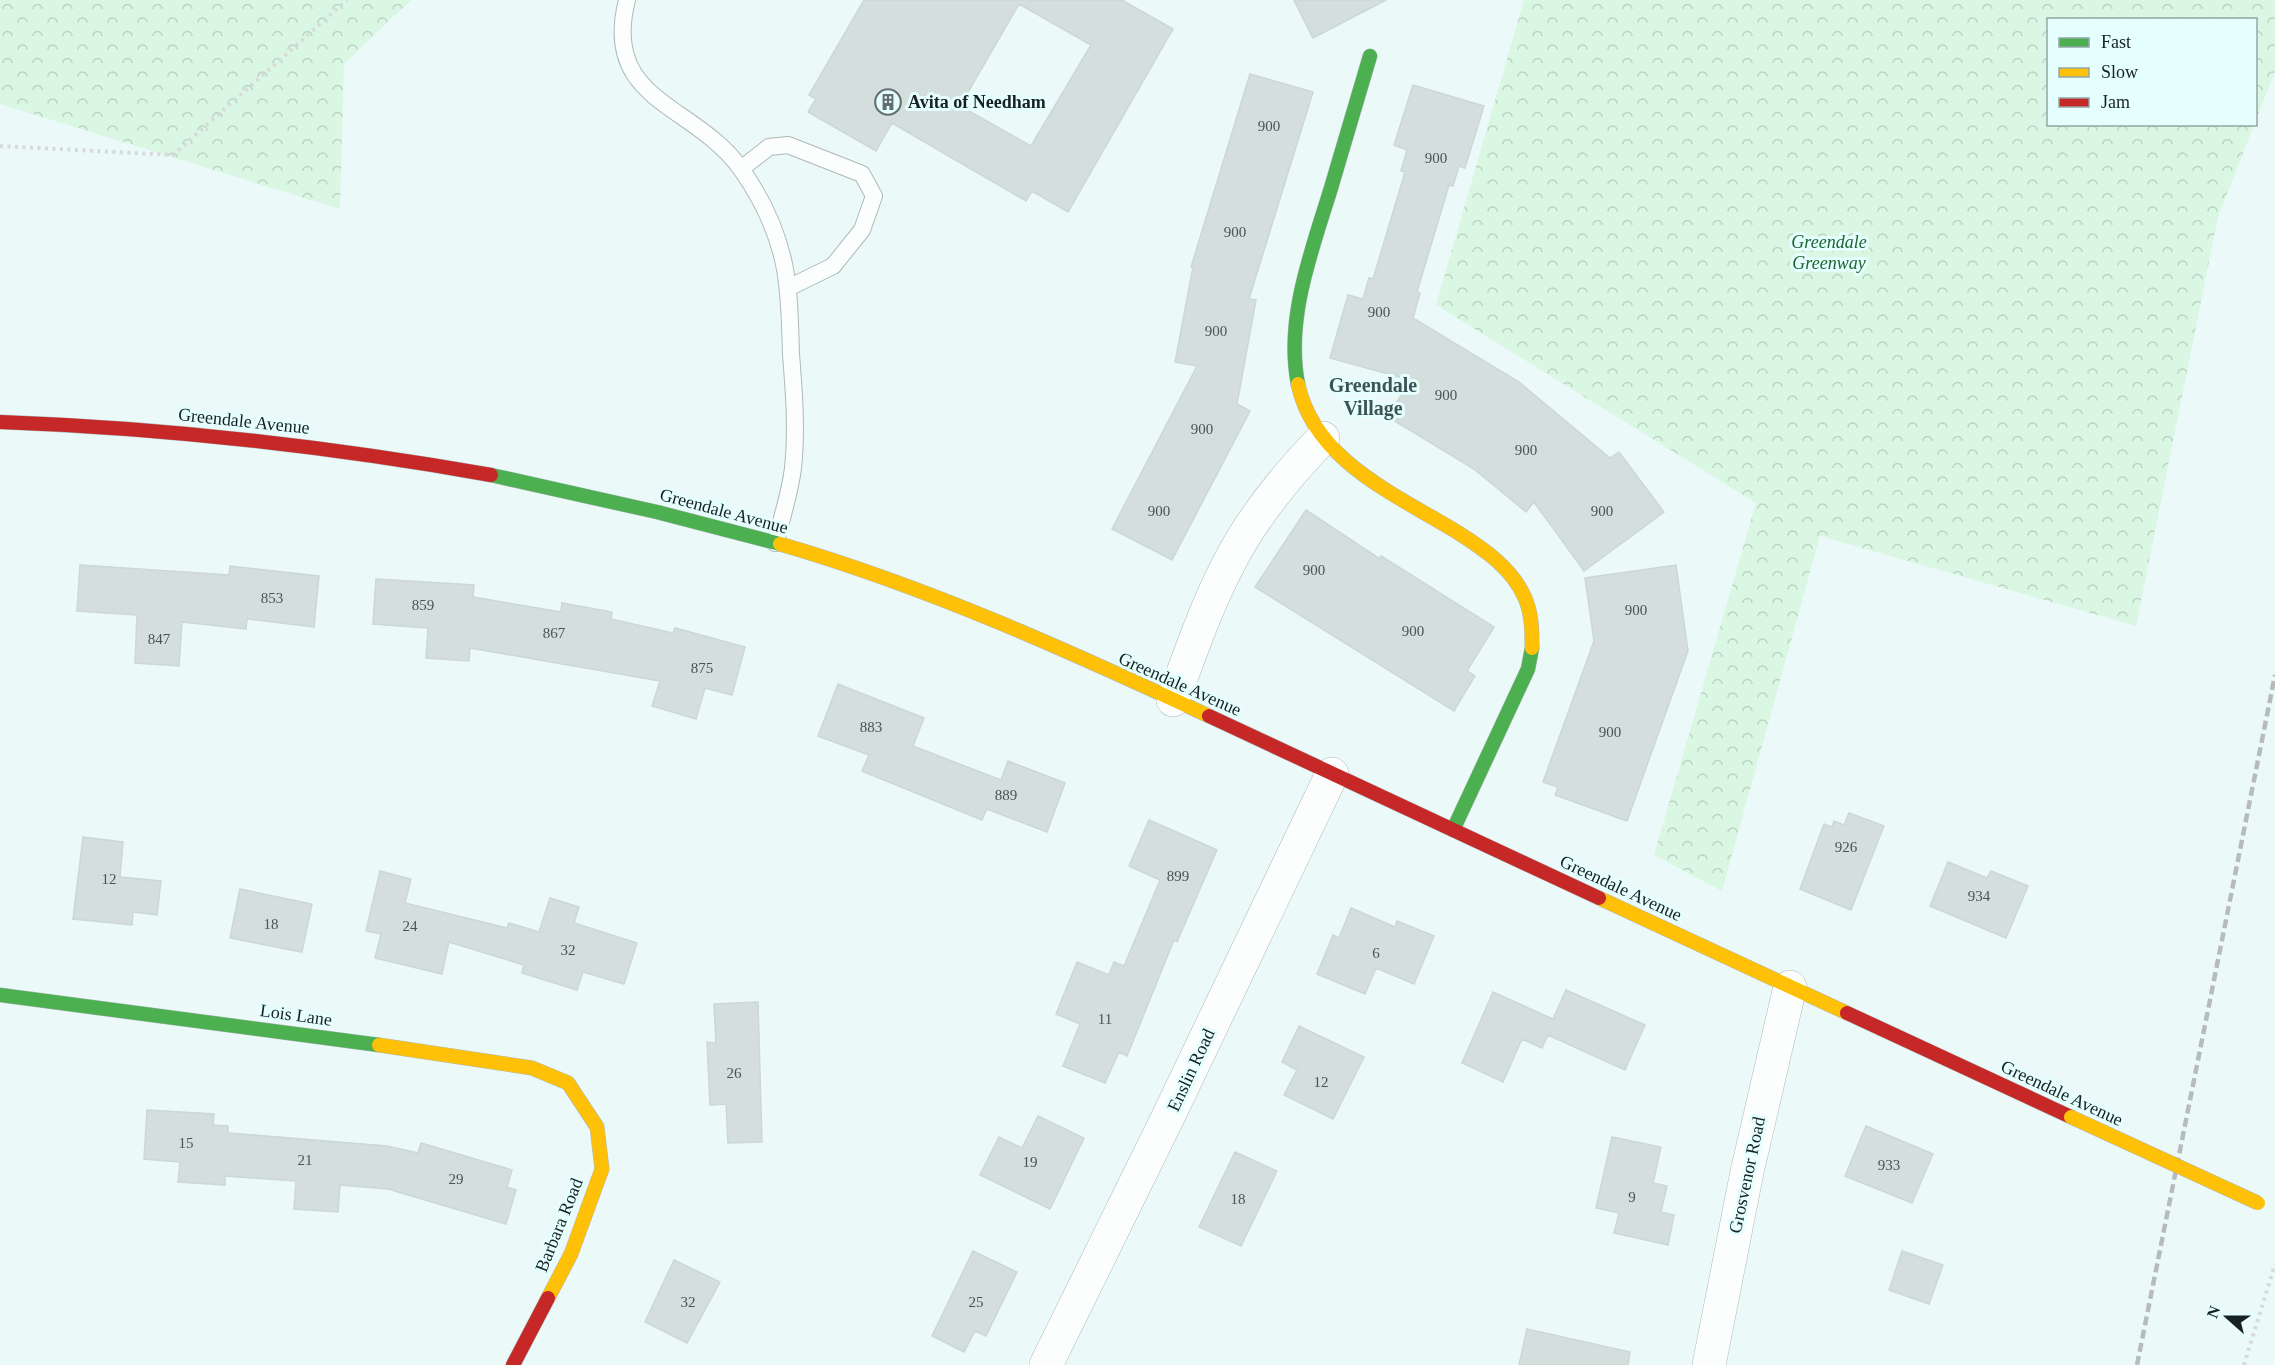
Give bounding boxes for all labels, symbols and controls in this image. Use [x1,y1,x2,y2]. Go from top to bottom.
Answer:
legend [2047,18,2257,126]
text: Fast [2101,32,2131,52]
text: Slow [2101,62,2138,82]
building icon: Avita of Needham [873,87,903,117]
place label: Avita of Needham [908,92,1046,112]
text: Jam [2101,92,2130,112]
house number: 900 [1258,118,1280,134]
house number: 900 [1425,150,1447,166]
house number: 900 [1224,224,1246,240]
park label: Greendale Greenway [1791,232,1867,273]
house number: 900 [1368,304,1390,320]
house number: 900 [1205,323,1227,339]
district label: Greendale Village [1329,374,1417,420]
house number: 900 [1435,387,1457,403]
street label: Greendale Avenue [177,404,311,438]
house number: 900 [1191,421,1213,437]
house number: 900 [1515,442,1537,458]
street label: Greendale Avenue [658,484,790,538]
house number: 900 [1148,503,1170,519]
house number: 900 [1591,503,1613,519]
house number: 900 [1303,562,1325,578]
house number: 853 [261,590,283,606]
house number: 859 [412,597,434,613]
house number: 900 [1625,602,1647,618]
house number: 900 [1402,623,1424,639]
house number: 867 [543,625,566,641]
house number: 847 [148,631,171,647]
street label: Greendale Avenue [1116,648,1244,720]
house number: 875 [691,660,713,676]
house number: 883 [860,719,882,735]
house number: 900 [1599,724,1621,740]
house number: 889 [995,787,1017,803]
house number: 926 [1835,839,1858,855]
street label: Greendale Avenue [1557,851,1685,925]
house number: 899 [1167,868,1189,884]
house number: 12 [102,871,117,887]
house number: 934 [1968,888,1991,904]
house number: 18 [264,916,279,932]
house number: 24 [403,918,418,934]
house number: 32 [561,942,576,958]
house number: 6 [1372,945,1380,961]
street label: Lois Lane [259,1000,333,1030]
house number: 11 [1098,1011,1112,1027]
street label: Enslin Road [1163,1026,1219,1114]
street label: Greendale Avenue [1998,1056,2126,1130]
house number: 26 [727,1065,742,1081]
house number: 12 [1314,1074,1329,1090]
street label: Grosvenor Road [1725,1115,1769,1235]
house number: 15 [179,1135,194,1151]
house number: 21 [298,1152,313,1168]
house number: 19 [1023,1154,1038,1170]
house number: 933 [1878,1157,1900,1173]
house number: 29 [449,1171,464,1187]
street label: Barbara Road [531,1175,587,1275]
house number: 9 [1628,1189,1636,1205]
house number: 18 [1231,1191,1246,1207]
north arrow [2197,1287,2257,1347]
house number: 32 [681,1294,696,1310]
house number: 25 [969,1294,984,1310]
text: N [2203,1303,2224,1320]

